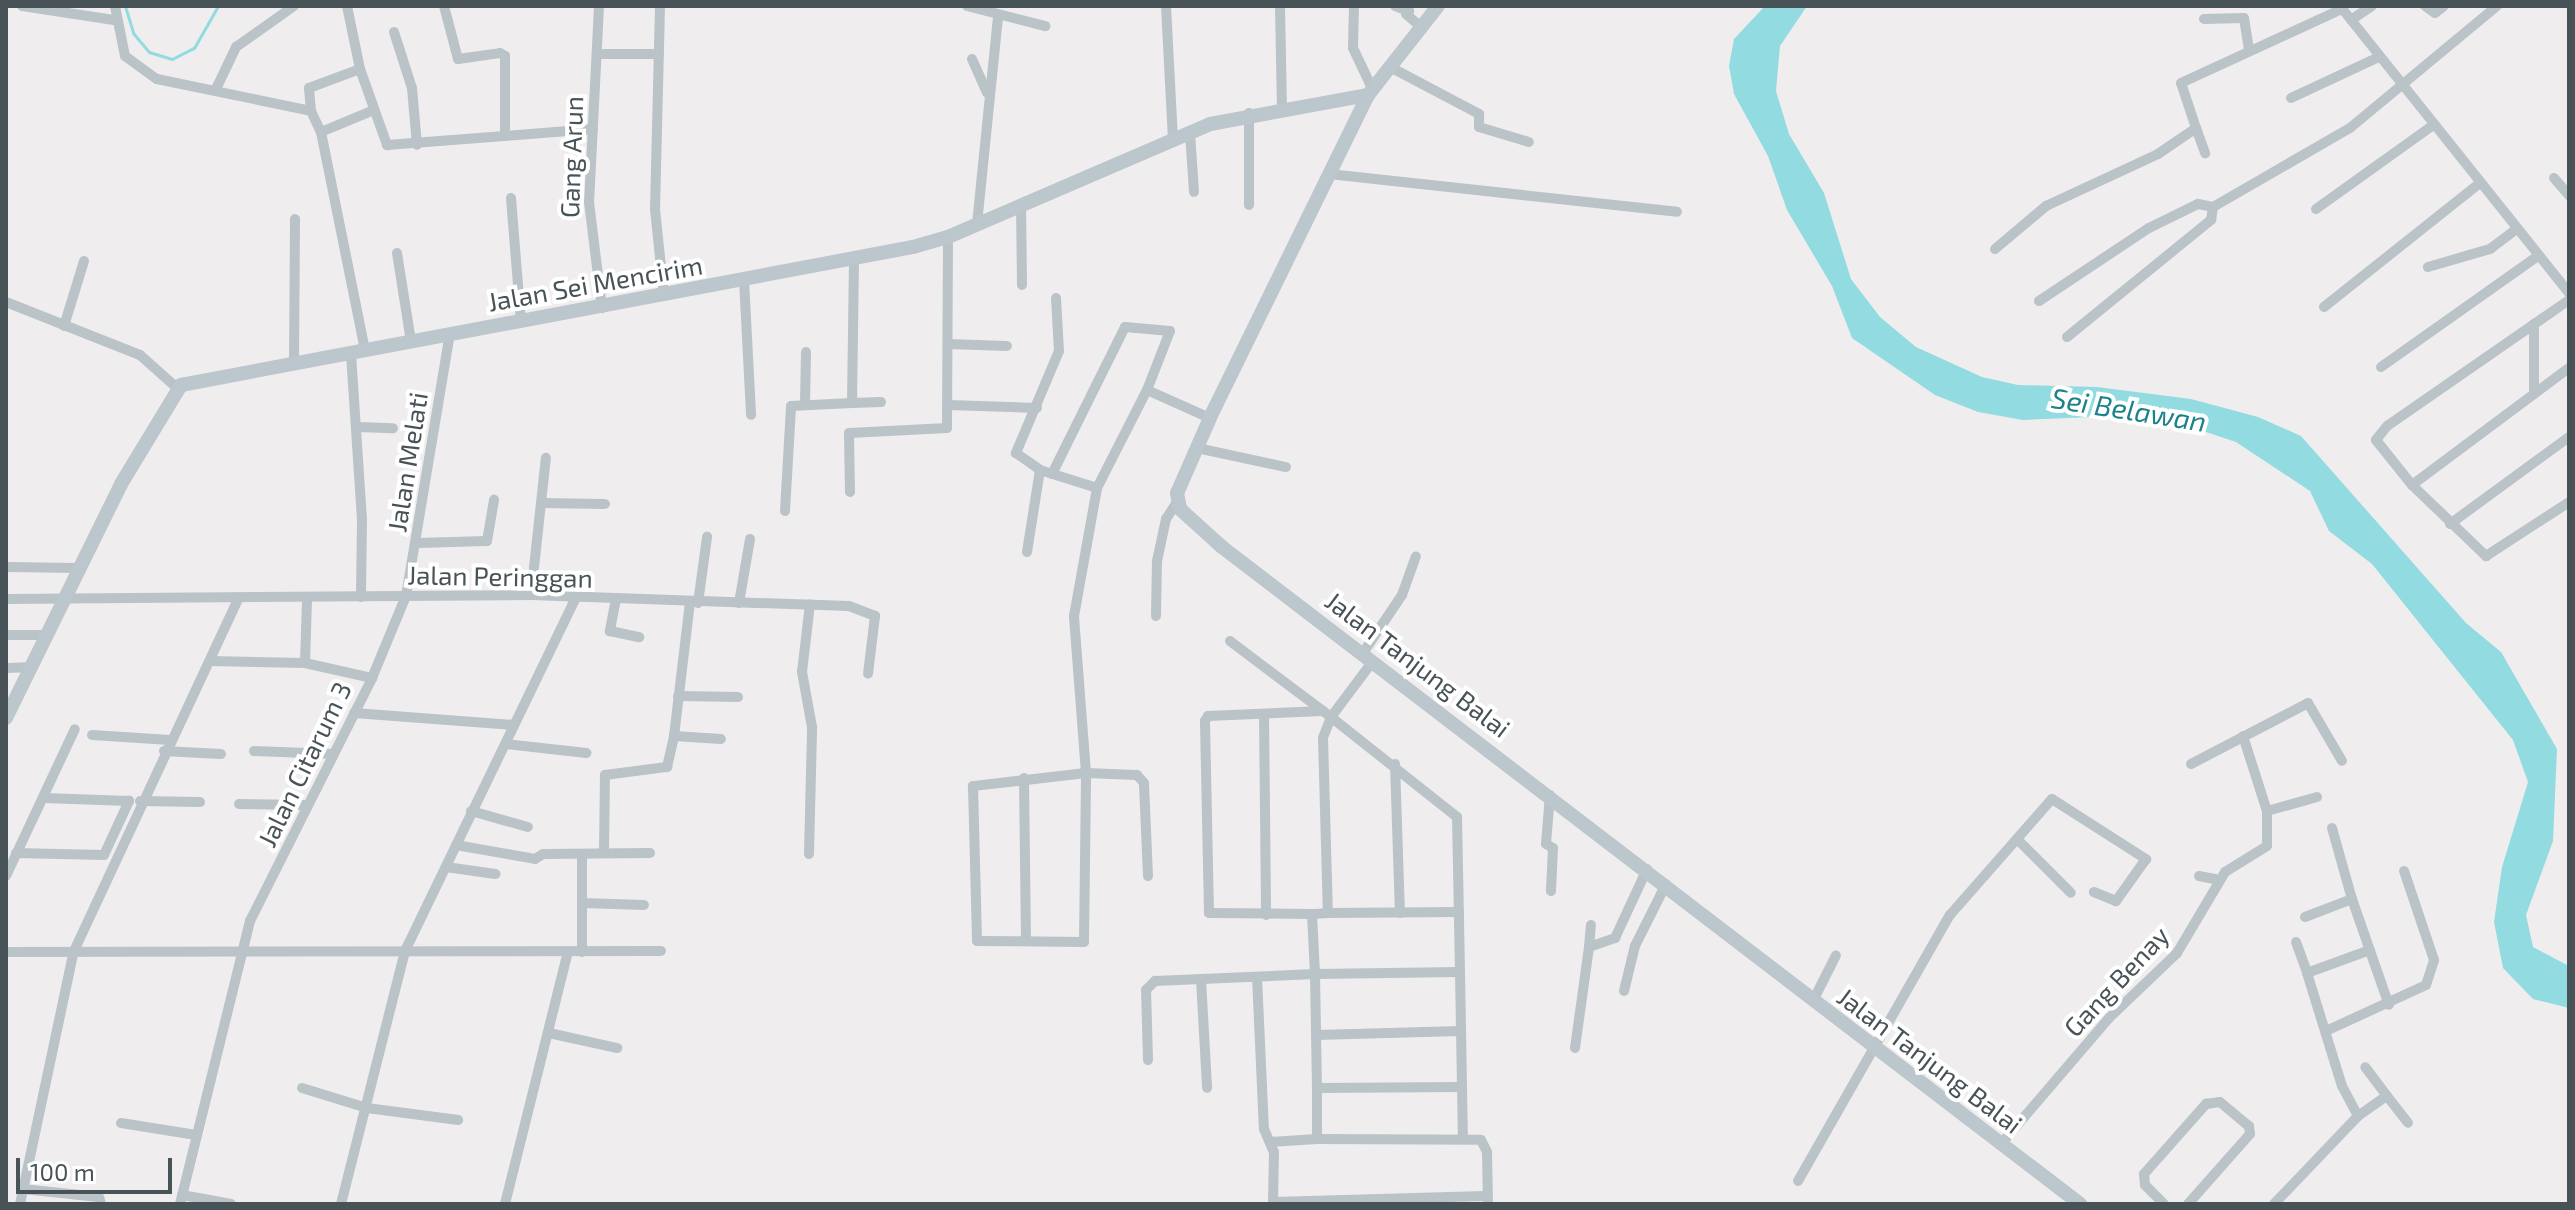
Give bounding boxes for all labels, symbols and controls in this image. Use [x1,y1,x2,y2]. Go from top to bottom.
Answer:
street label: Gang Arun [553,95,589,219]
street label: Jalan Sei Mencirim [485,249,705,317]
water label: Sei Belawan [2049,380,2209,438]
street label: Jalan Melati [381,390,433,534]
street label: Jalan Peringgan [407,559,593,593]
street label: Jalan Tanjung Balai [1319,584,1517,744]
street label: Jalan Citarum 3 [251,676,357,852]
street label: Gang Benay [2057,919,2175,1043]
street label: Jalan Tanjung Balai [1831,980,2029,1140]
scale bar [20,1142,176,1192]
text: 100 m [30,1157,95,1186]

